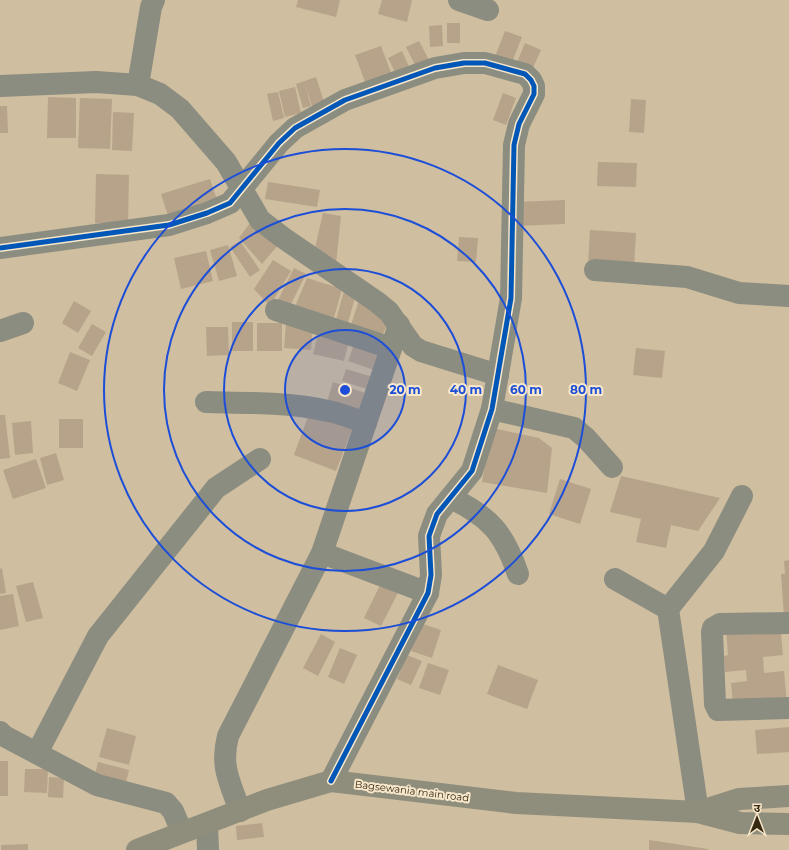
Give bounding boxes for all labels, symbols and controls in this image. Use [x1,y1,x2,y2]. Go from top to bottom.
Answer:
text: 20 m [389,382,421,397]
text: 40 m [450,382,482,397]
text: 60 m [510,382,542,397]
text: 80 m [570,382,602,397]
centre of rings [338,383,352,397]
street label: Bagsewania main road [354,778,470,804]
north arrow [737,798,777,838]
text: उ [754,801,761,815]

